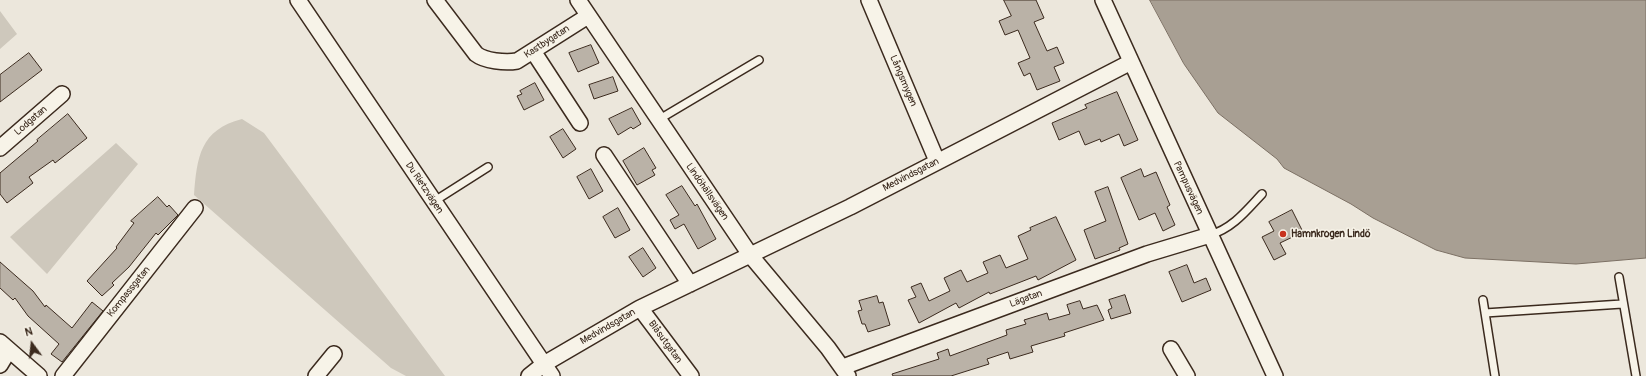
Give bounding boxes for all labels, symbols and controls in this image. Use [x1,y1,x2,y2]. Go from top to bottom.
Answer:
street label: Kastbygatan [522,23,572,61]
street label: Långsmygen [887,54,919,108]
street label: Lodgatan [12,104,50,138]
street label: Medvindsgatan [881,156,941,194]
street label: Pampusvägen [1170,159,1206,217]
street label: Du Rietzvägen [402,160,446,216]
street label: Lindöhällsvägen [683,161,731,223]
place label: Hamnkrogen Lindö [1291,228,1370,240]
marker: Hamnkrogen Lindö [1278,229,1288,239]
street label: Kompassgatan [105,264,153,320]
street label: Lägatan [1008,288,1044,310]
street label: Medvindsgatan [578,306,638,348]
street label: Blåsutgatan [645,318,685,366]
north arrow [12,324,52,364]
text: N [23,325,34,339]

